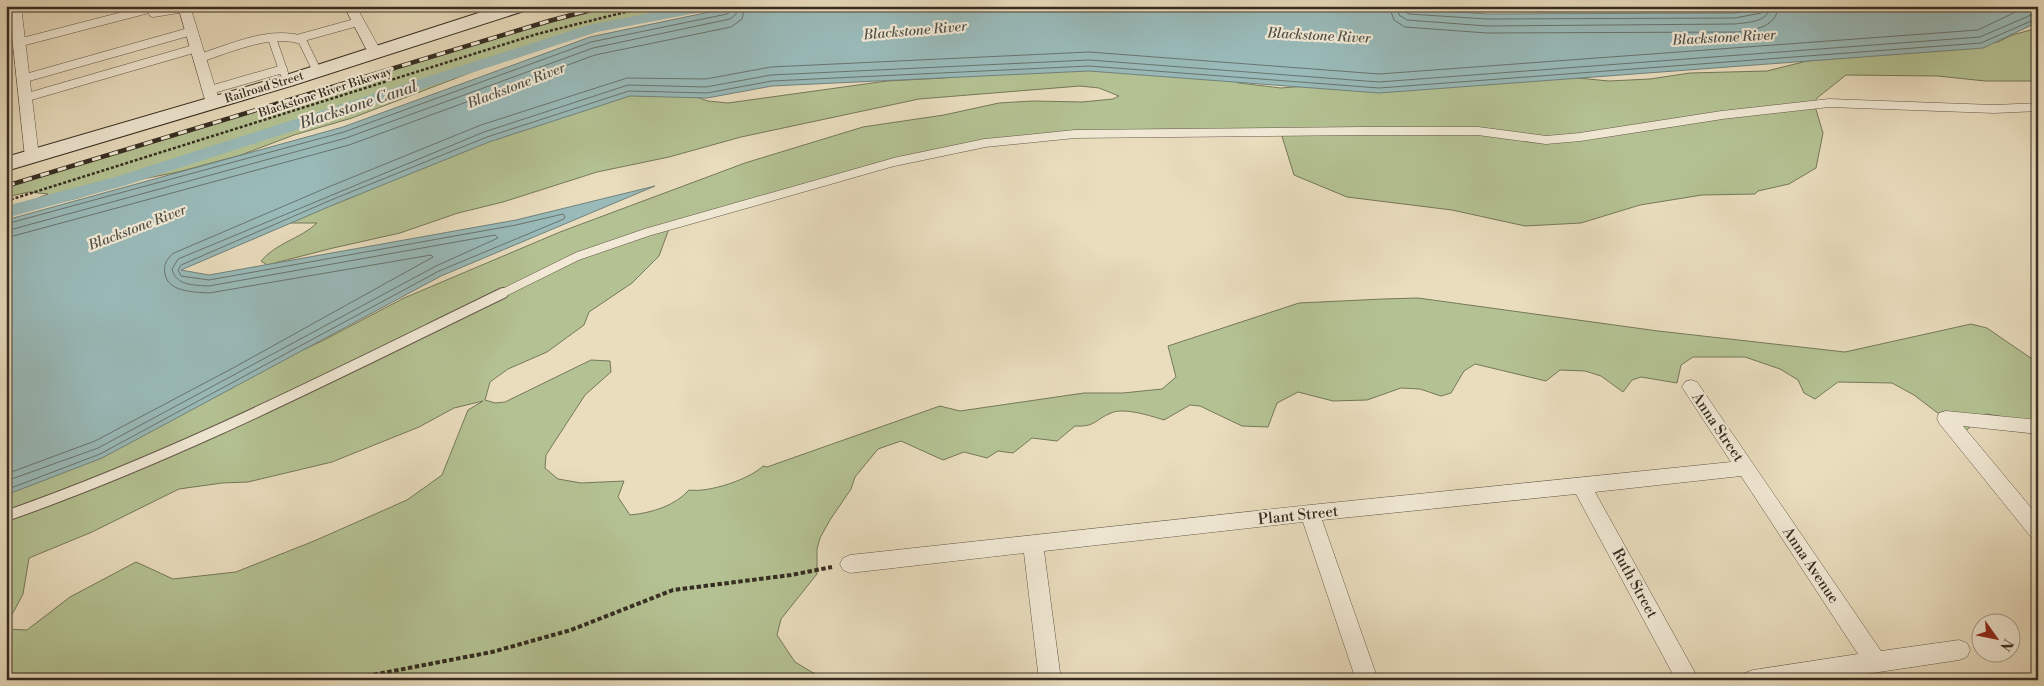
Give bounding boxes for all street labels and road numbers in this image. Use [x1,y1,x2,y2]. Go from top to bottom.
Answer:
street label: Blackstone River Bikeway [256,64,394,121]
street label: Railroad Street [223,68,306,107]
street label: Anna Street [1687,388,1748,466]
street label: Plant Street [1257,502,1340,529]
street label: Anna Avenue [1777,523,1843,607]
street label: Ruth Street [1608,545,1662,622]

